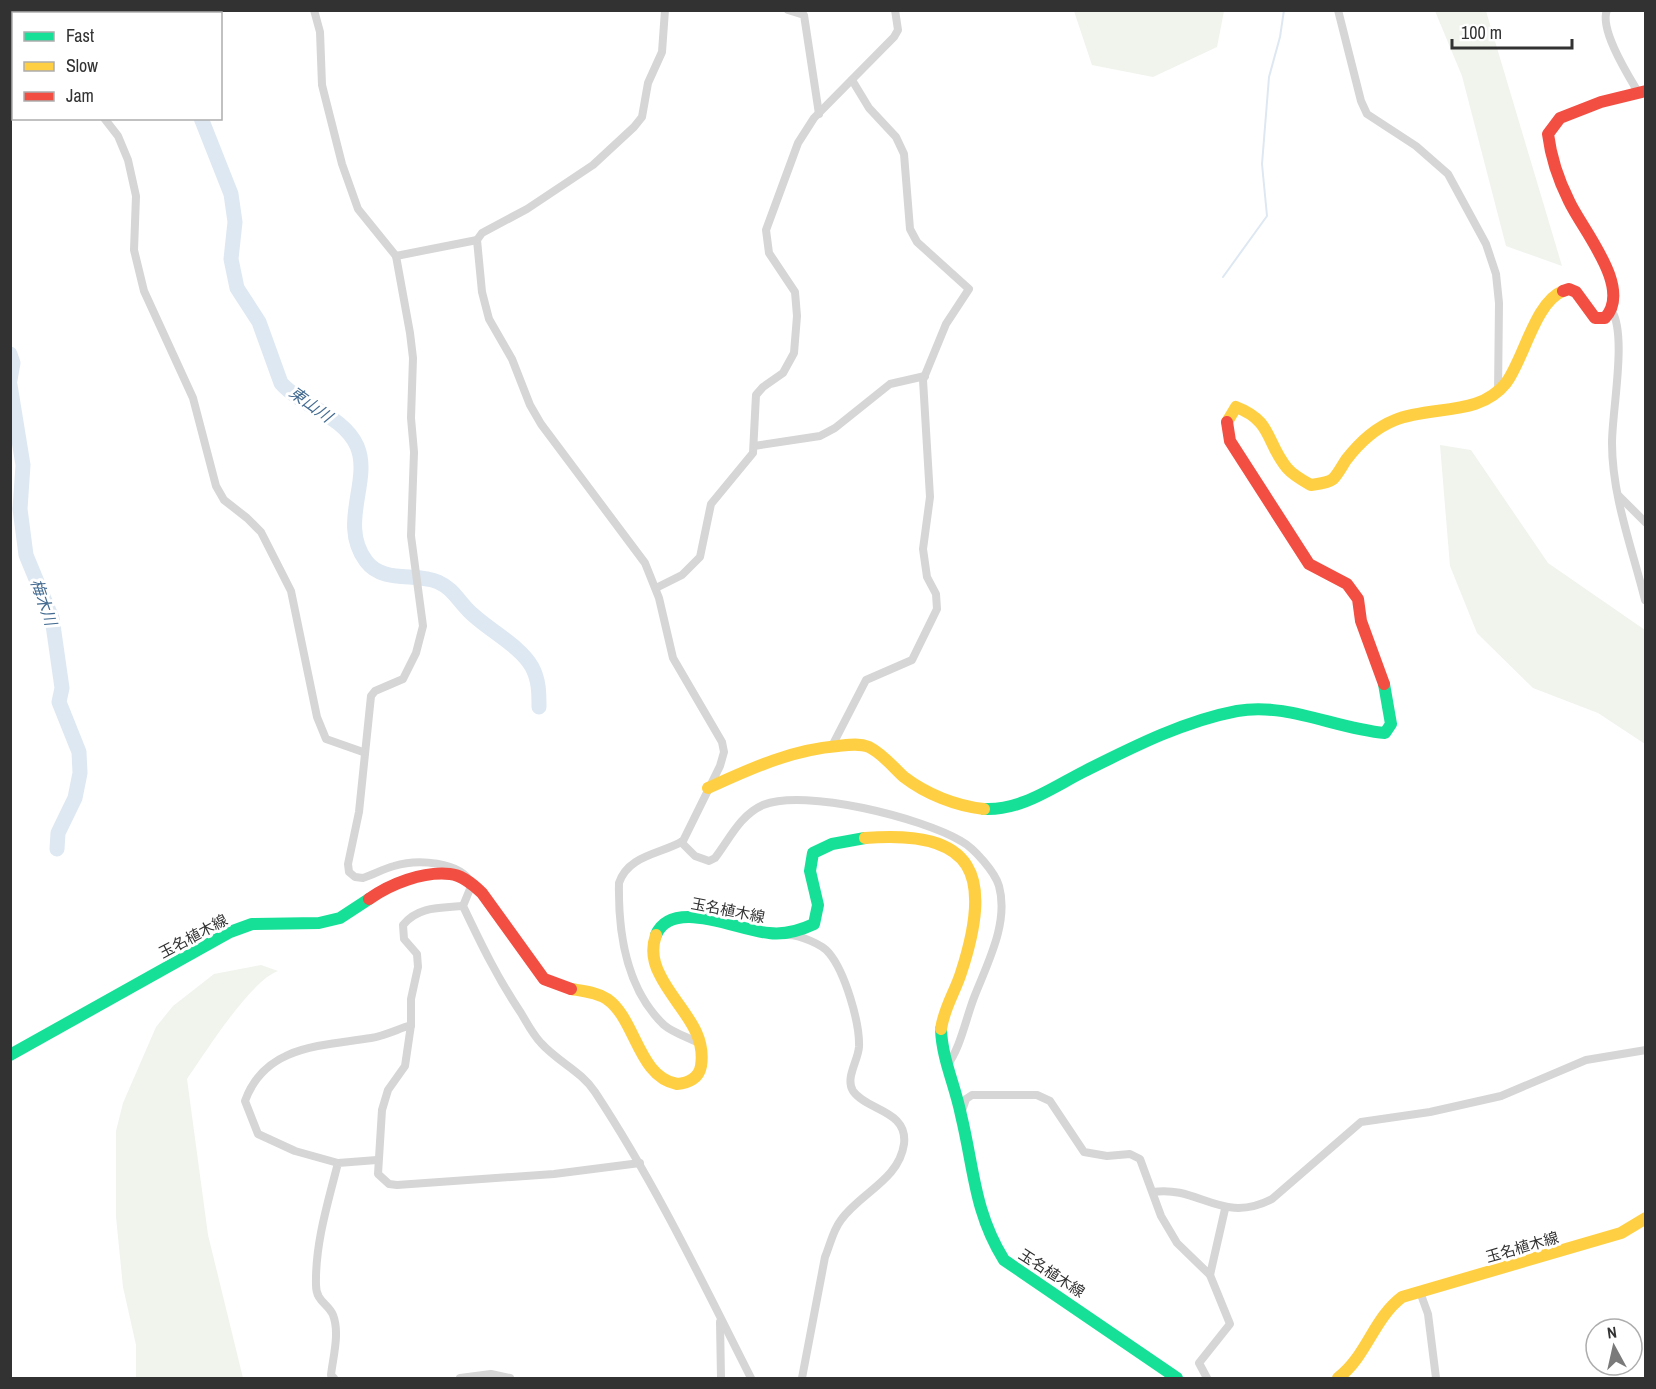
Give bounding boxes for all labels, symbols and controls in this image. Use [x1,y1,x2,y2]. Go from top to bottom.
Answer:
legend [12,12,222,120]
scale bar [1452,12,1572,50]
text: 100 m [1461,20,1502,45]
text: Fast [66,23,94,48]
text: Slow [66,53,98,78]
text: Jam [66,83,94,108]
water label: 東山川 [285,381,338,428]
water label: 梅木川 [26,576,63,630]
street label: 玉名植木線 [689,893,767,927]
street label: 玉名植木線 [155,909,231,963]
street label: 玉名植木線 [1483,1227,1561,1267]
street label: 玉名植木線 [1015,1244,1089,1302]
north arrow [1584,1317,1644,1377]
text: N [1606,1321,1618,1344]

